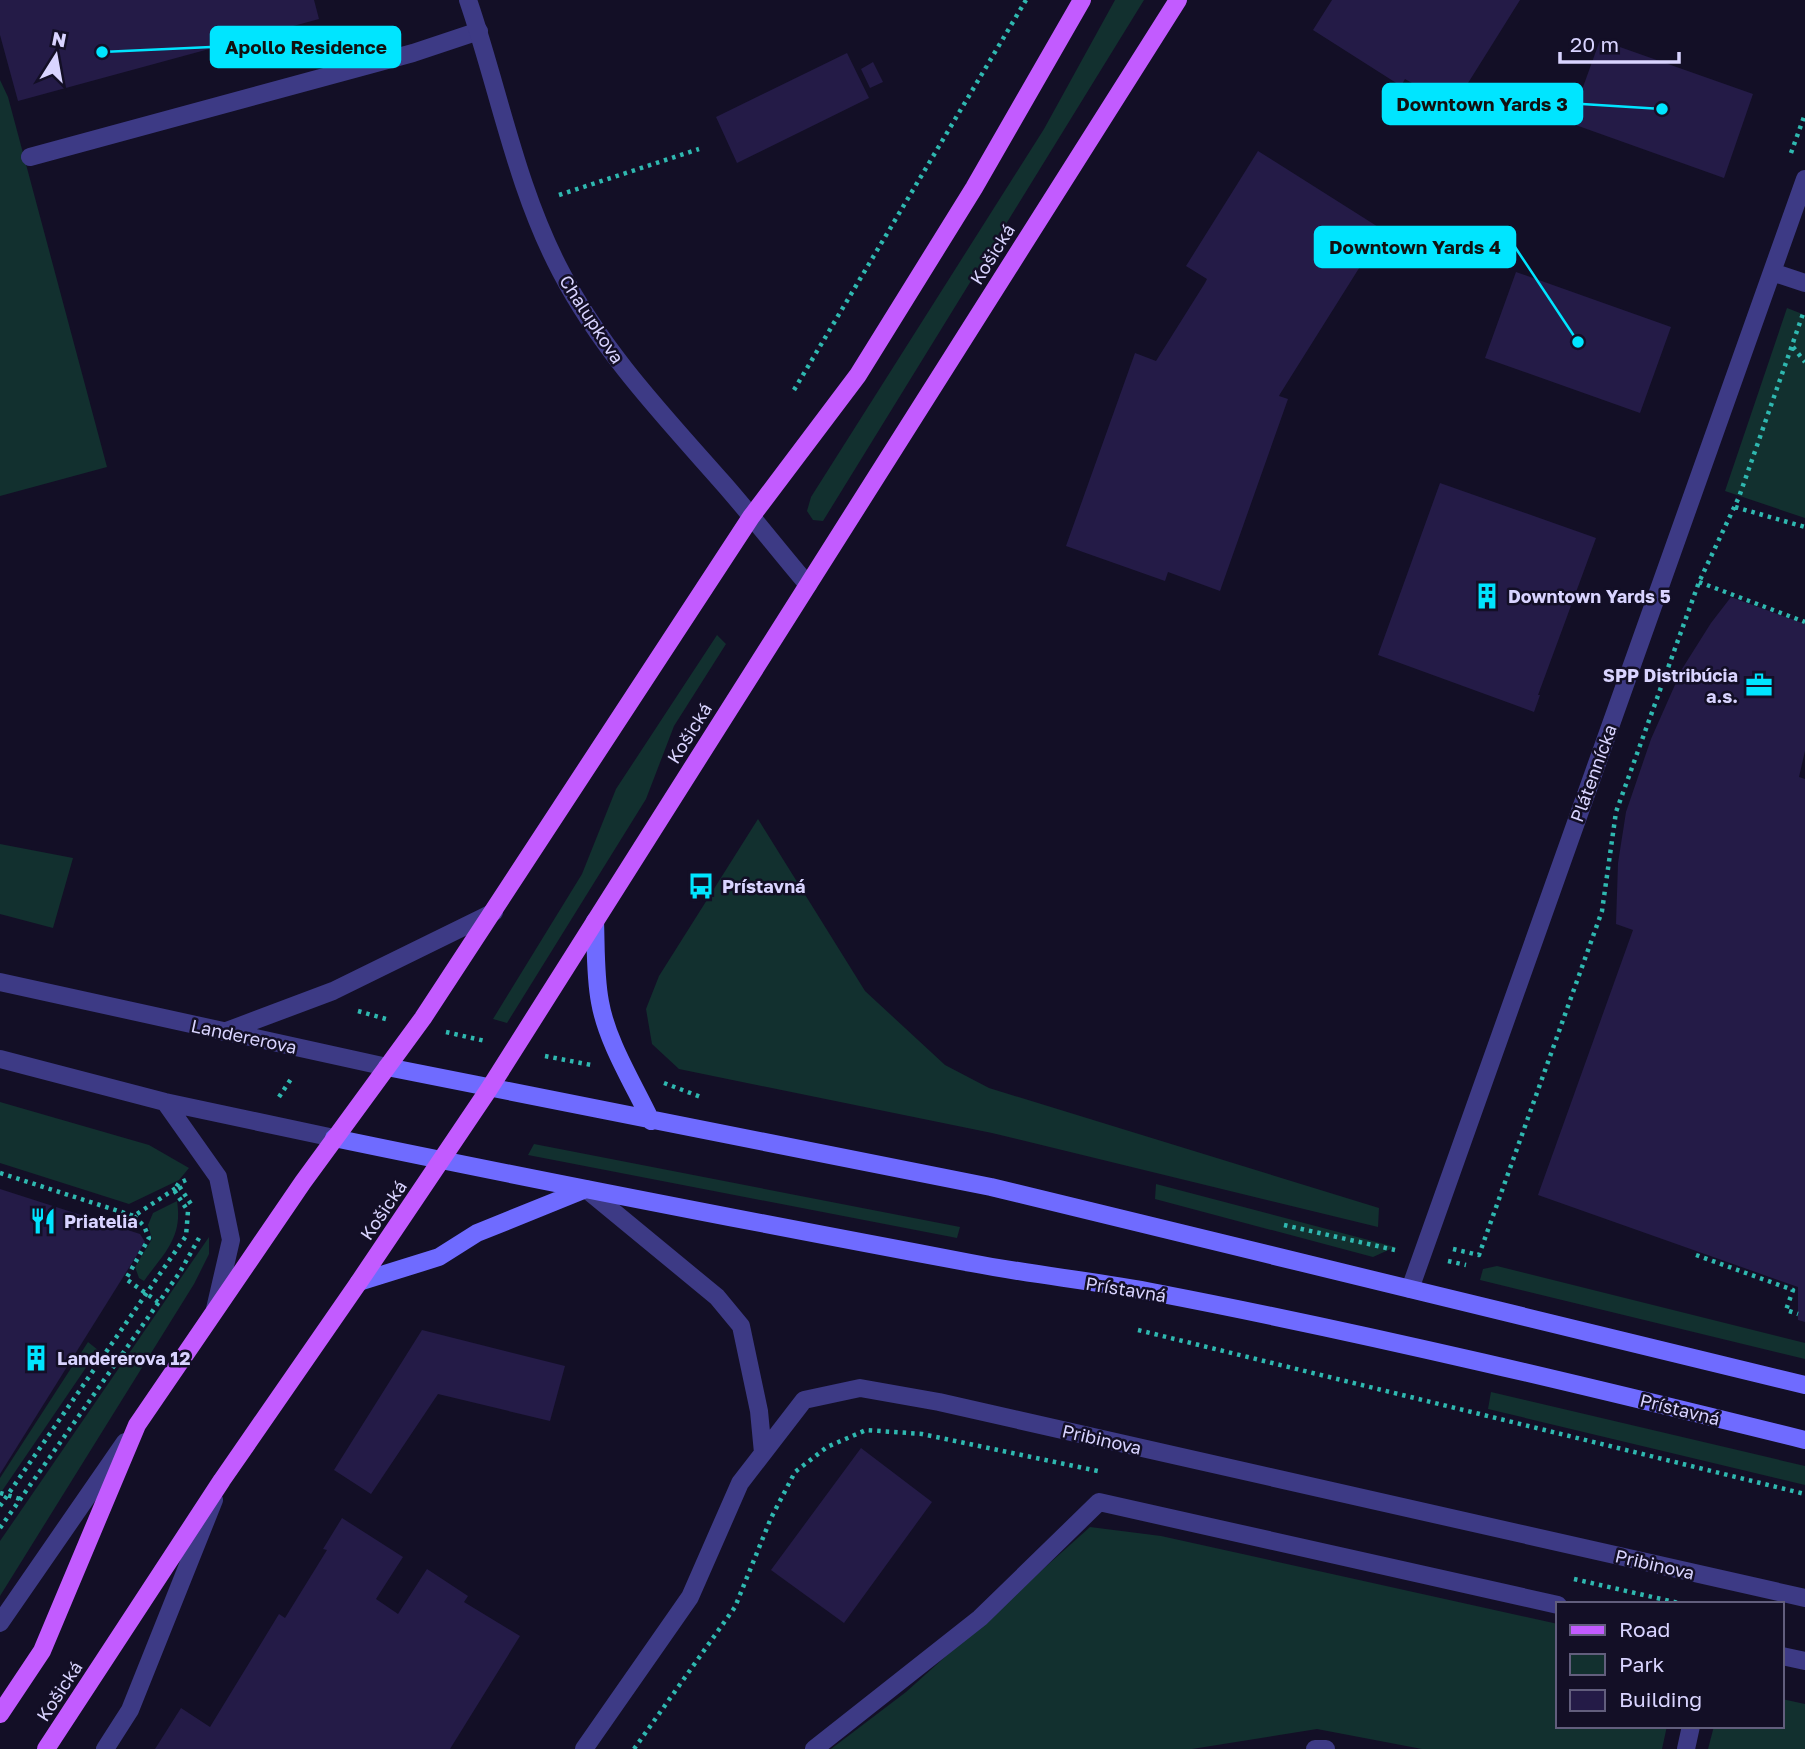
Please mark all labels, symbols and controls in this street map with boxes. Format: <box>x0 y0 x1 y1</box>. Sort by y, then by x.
north arrow <box>21 21 91 91</box>
scale bar <box>1560 21 1679 65</box>
text: N <box>50 26 69 51</box>
callout: Apollo Residence <box>211 27 400 67</box>
text: 20 m <box>1570 31 1619 57</box>
text: Apollo Residence <box>225 35 387 58</box>
callout: Downtown Yards 3 <box>1383 84 1582 124</box>
text: Downtown Yards 3 <box>1396 92 1568 115</box>
street label: Košická <box>965 220 1019 288</box>
callout: Downtown Yards 4 <box>1315 227 1515 267</box>
text: Downtown Yards 4 <box>1329 235 1501 258</box>
street label: Chalupkova <box>555 271 629 367</box>
building icon: Downtown Yards 5 <box>1472 581 1502 611</box>
place label: Downtown Yards 5 <box>1508 585 1671 607</box>
place label: SPP Distribúcia a.s. <box>1603 664 1738 707</box>
office icon: SPP Distribúcia a.s. <box>1744 670 1774 700</box>
street label: Košická <box>662 699 716 767</box>
street label: Plátennícka <box>1565 721 1621 825</box>
bus stop icon: Prístavná <box>686 871 716 901</box>
place label: Prístavná <box>722 875 806 897</box>
street label: Landererova <box>189 1014 299 1058</box>
street label: Košická <box>355 1176 411 1244</box>
restaurant icon: Priatelia <box>28 1206 58 1236</box>
place label: Priatelia <box>64 1210 138 1232</box>
street label: Prístavná <box>1084 1272 1168 1306</box>
building icon: Landererova 12 <box>21 1343 51 1373</box>
place label: Landererova 12 <box>57 1347 190 1369</box>
street label: Prístavná <box>1638 1388 1722 1430</box>
street label: Pribinova <box>1060 1419 1144 1459</box>
street label: Pribinova <box>1613 1544 1697 1584</box>
legend <box>1556 1602 1784 1728</box>
text: Road <box>1619 1616 1670 1642</box>
text: Park <box>1619 1651 1665 1677</box>
street label: Košická <box>31 1657 87 1725</box>
text: Building <box>1619 1686 1702 1712</box>

